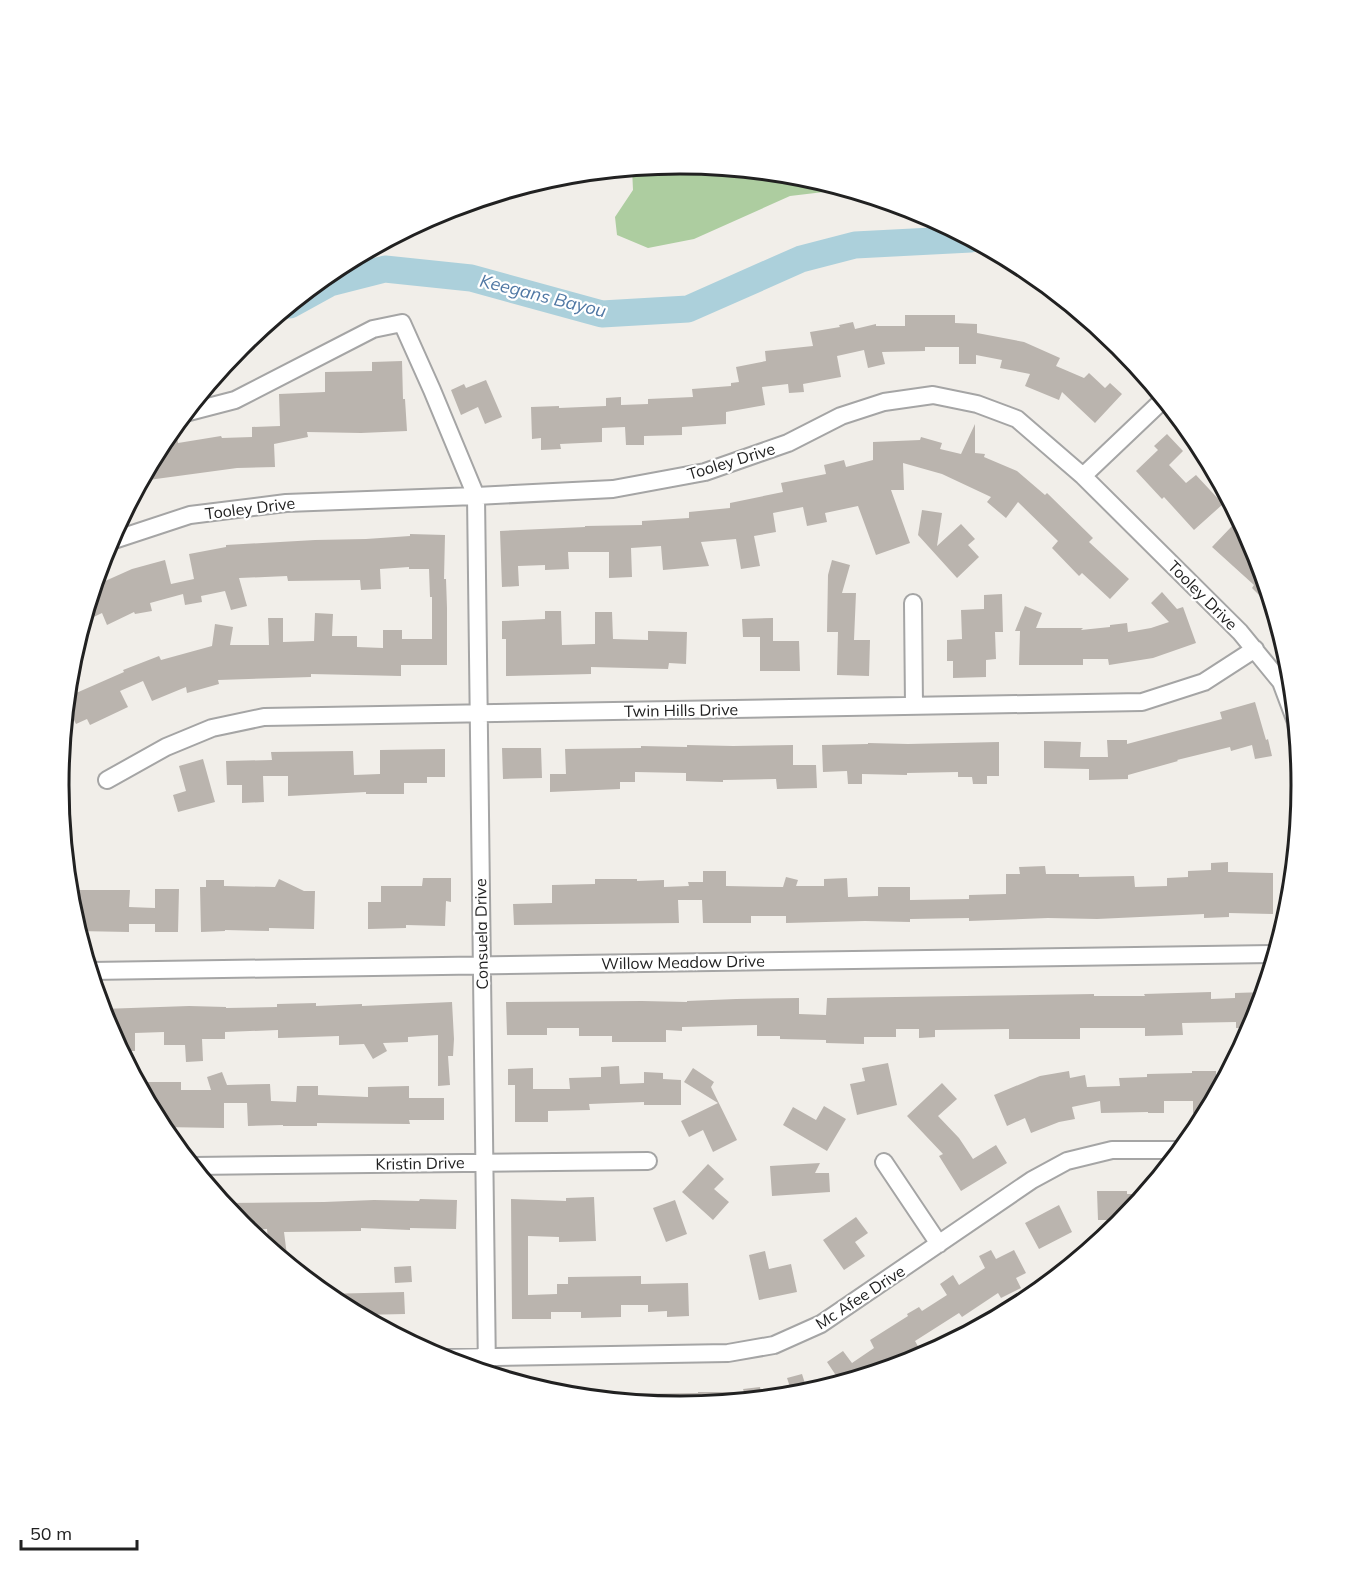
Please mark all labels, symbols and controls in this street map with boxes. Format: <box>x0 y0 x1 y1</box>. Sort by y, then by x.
water label: Keegans Bayou <box>477 269 609 322</box>
street label: Tooley Drive <box>685 438 777 484</box>
street label: Tooley Drive <box>204 493 296 523</box>
street label: Tooley Drive <box>1164 556 1242 634</box>
street label: Twin Hills Drive <box>624 699 738 721</box>
street label: Consuela Drive <box>470 878 492 990</box>
street label: Willow Meadow Drive <box>601 951 765 973</box>
street label: Kristin Drive <box>375 1152 465 1174</box>
street label: Mc Afee Drive <box>811 1261 909 1333</box>
scale bar <box>21 1513 136 1551</box>
text: 50 m <box>30 1522 72 1545</box>

